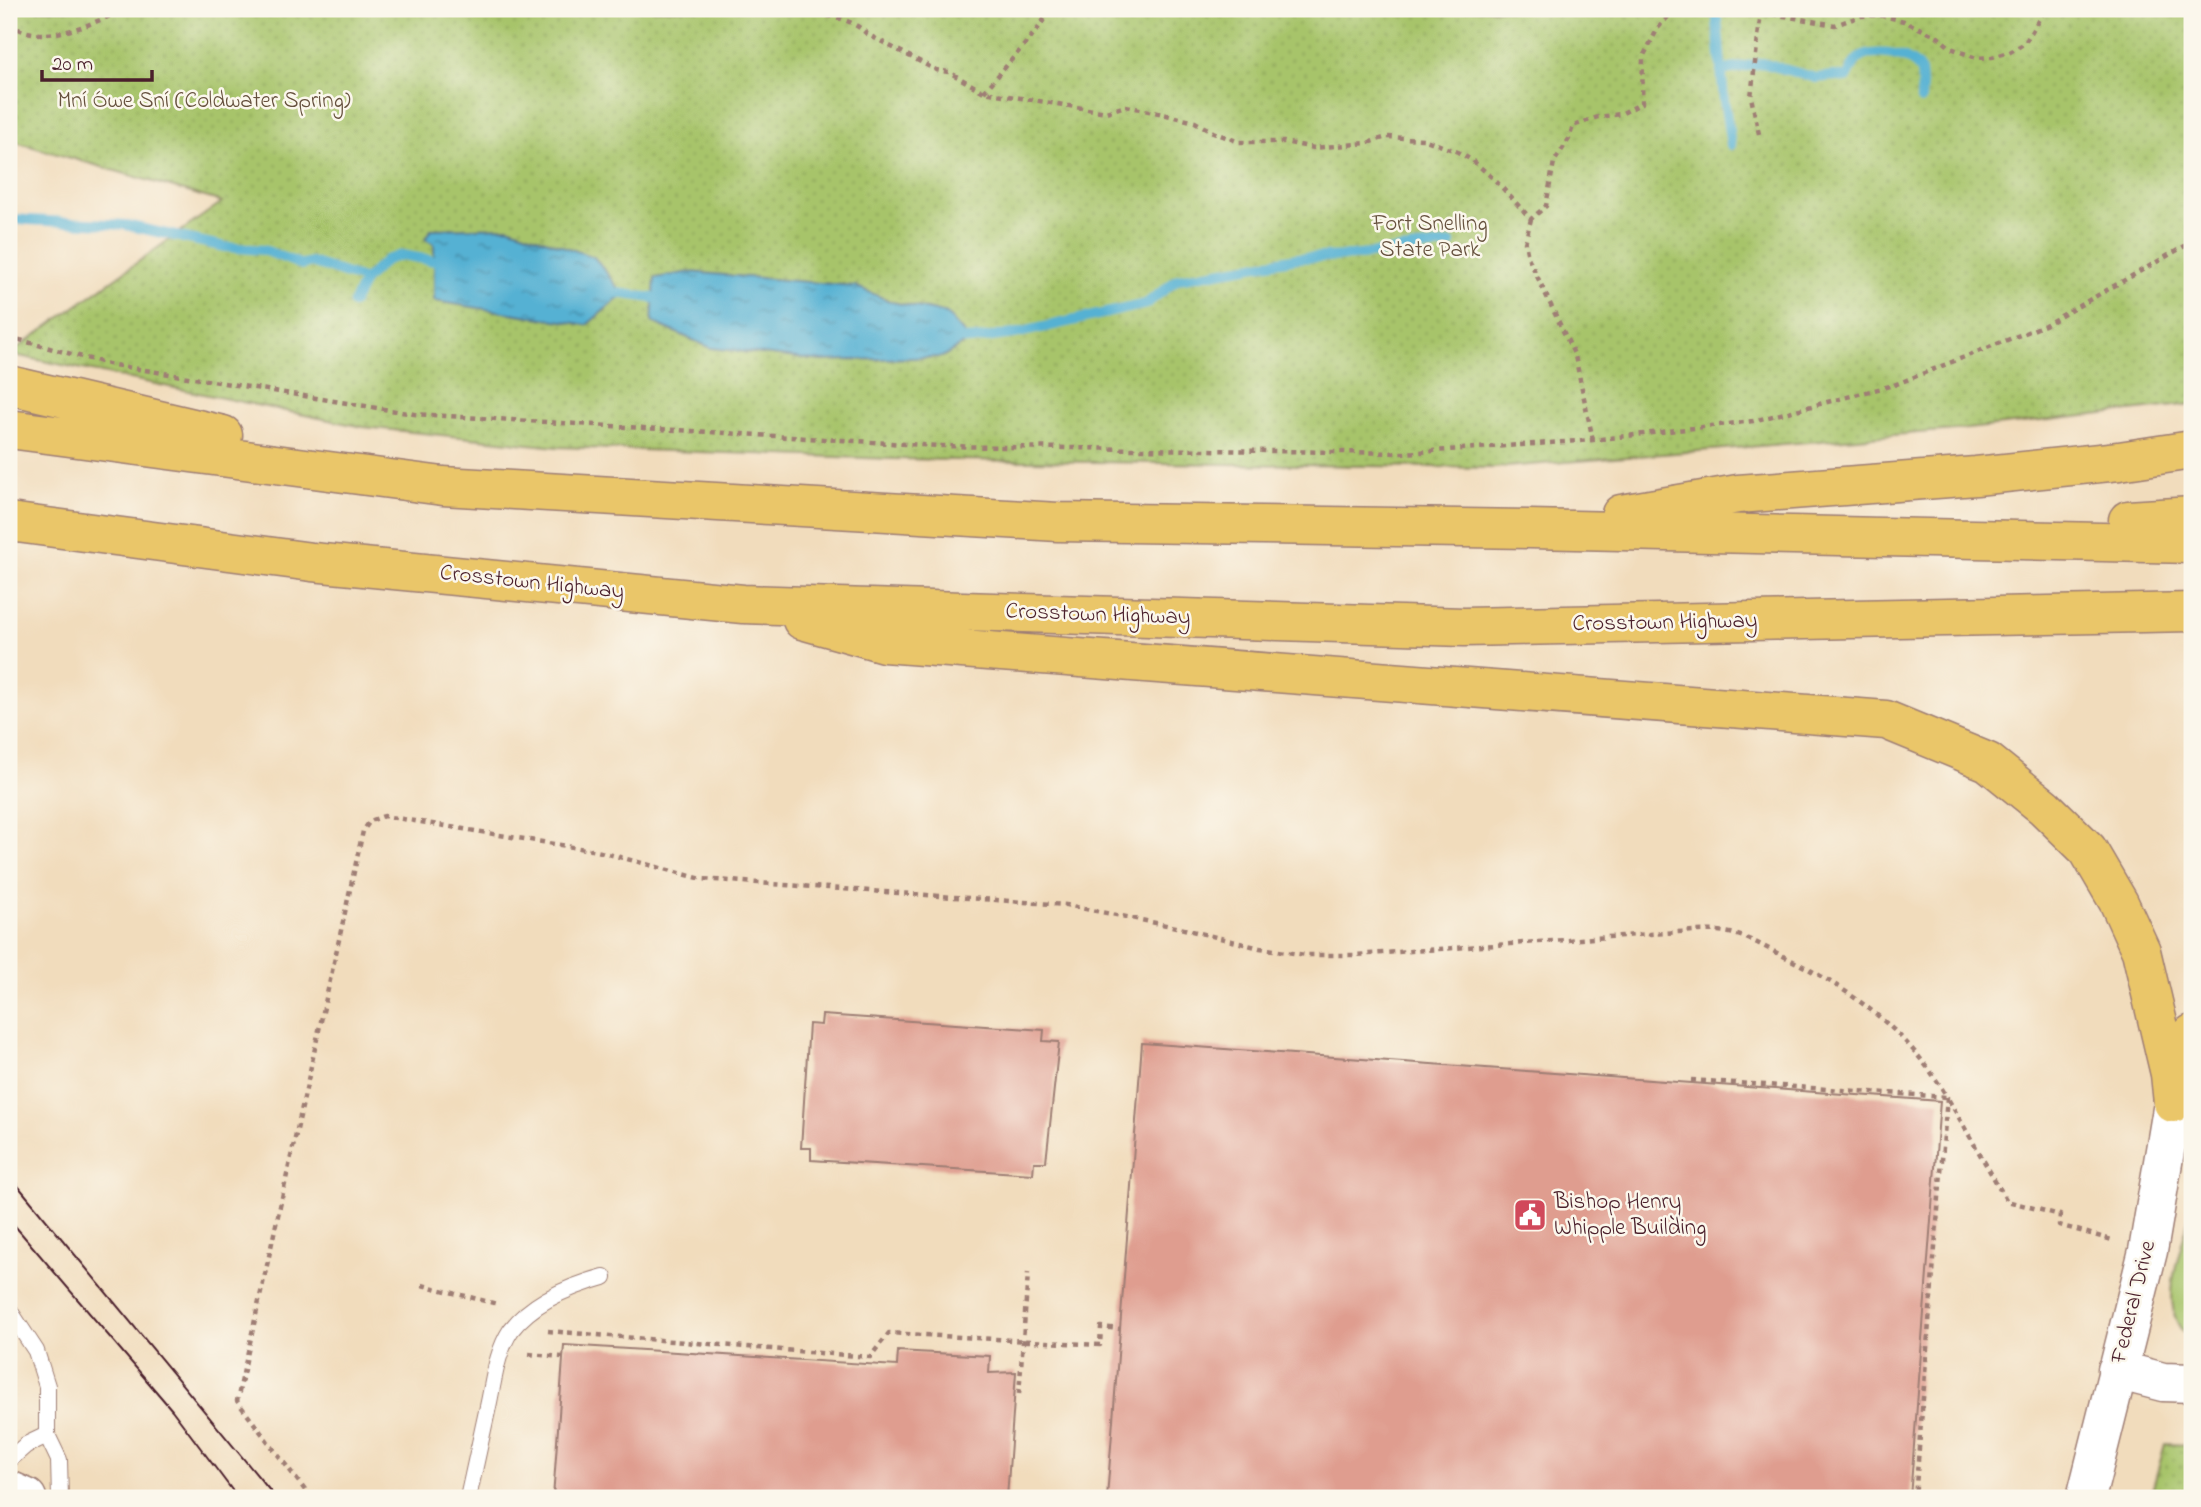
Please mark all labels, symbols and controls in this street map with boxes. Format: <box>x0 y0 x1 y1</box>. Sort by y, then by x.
scale bar <box>42 38 152 82</box>
text: 20 m <box>52 50 93 80</box>
park label: Mní Ówe Sní (Coldwater Spring) <box>57 85 351 119</box>
park label: Fort Snelling State Park <box>1371 208 1488 267</box>
street label: Crosstown Highway <box>438 557 626 611</box>
street label: Crosstown Highway <box>1005 595 1191 637</box>
street label: Crosstown Highway <box>1572 605 1758 643</box>
place label: Bishop Henry Whipple Building <box>1553 1186 1706 1246</box>
public building icon: Bishop Henry Whipple Building <box>1511 1196 1549 1234</box>
street label: Federal Drive <box>2103 1236 2165 1368</box>

